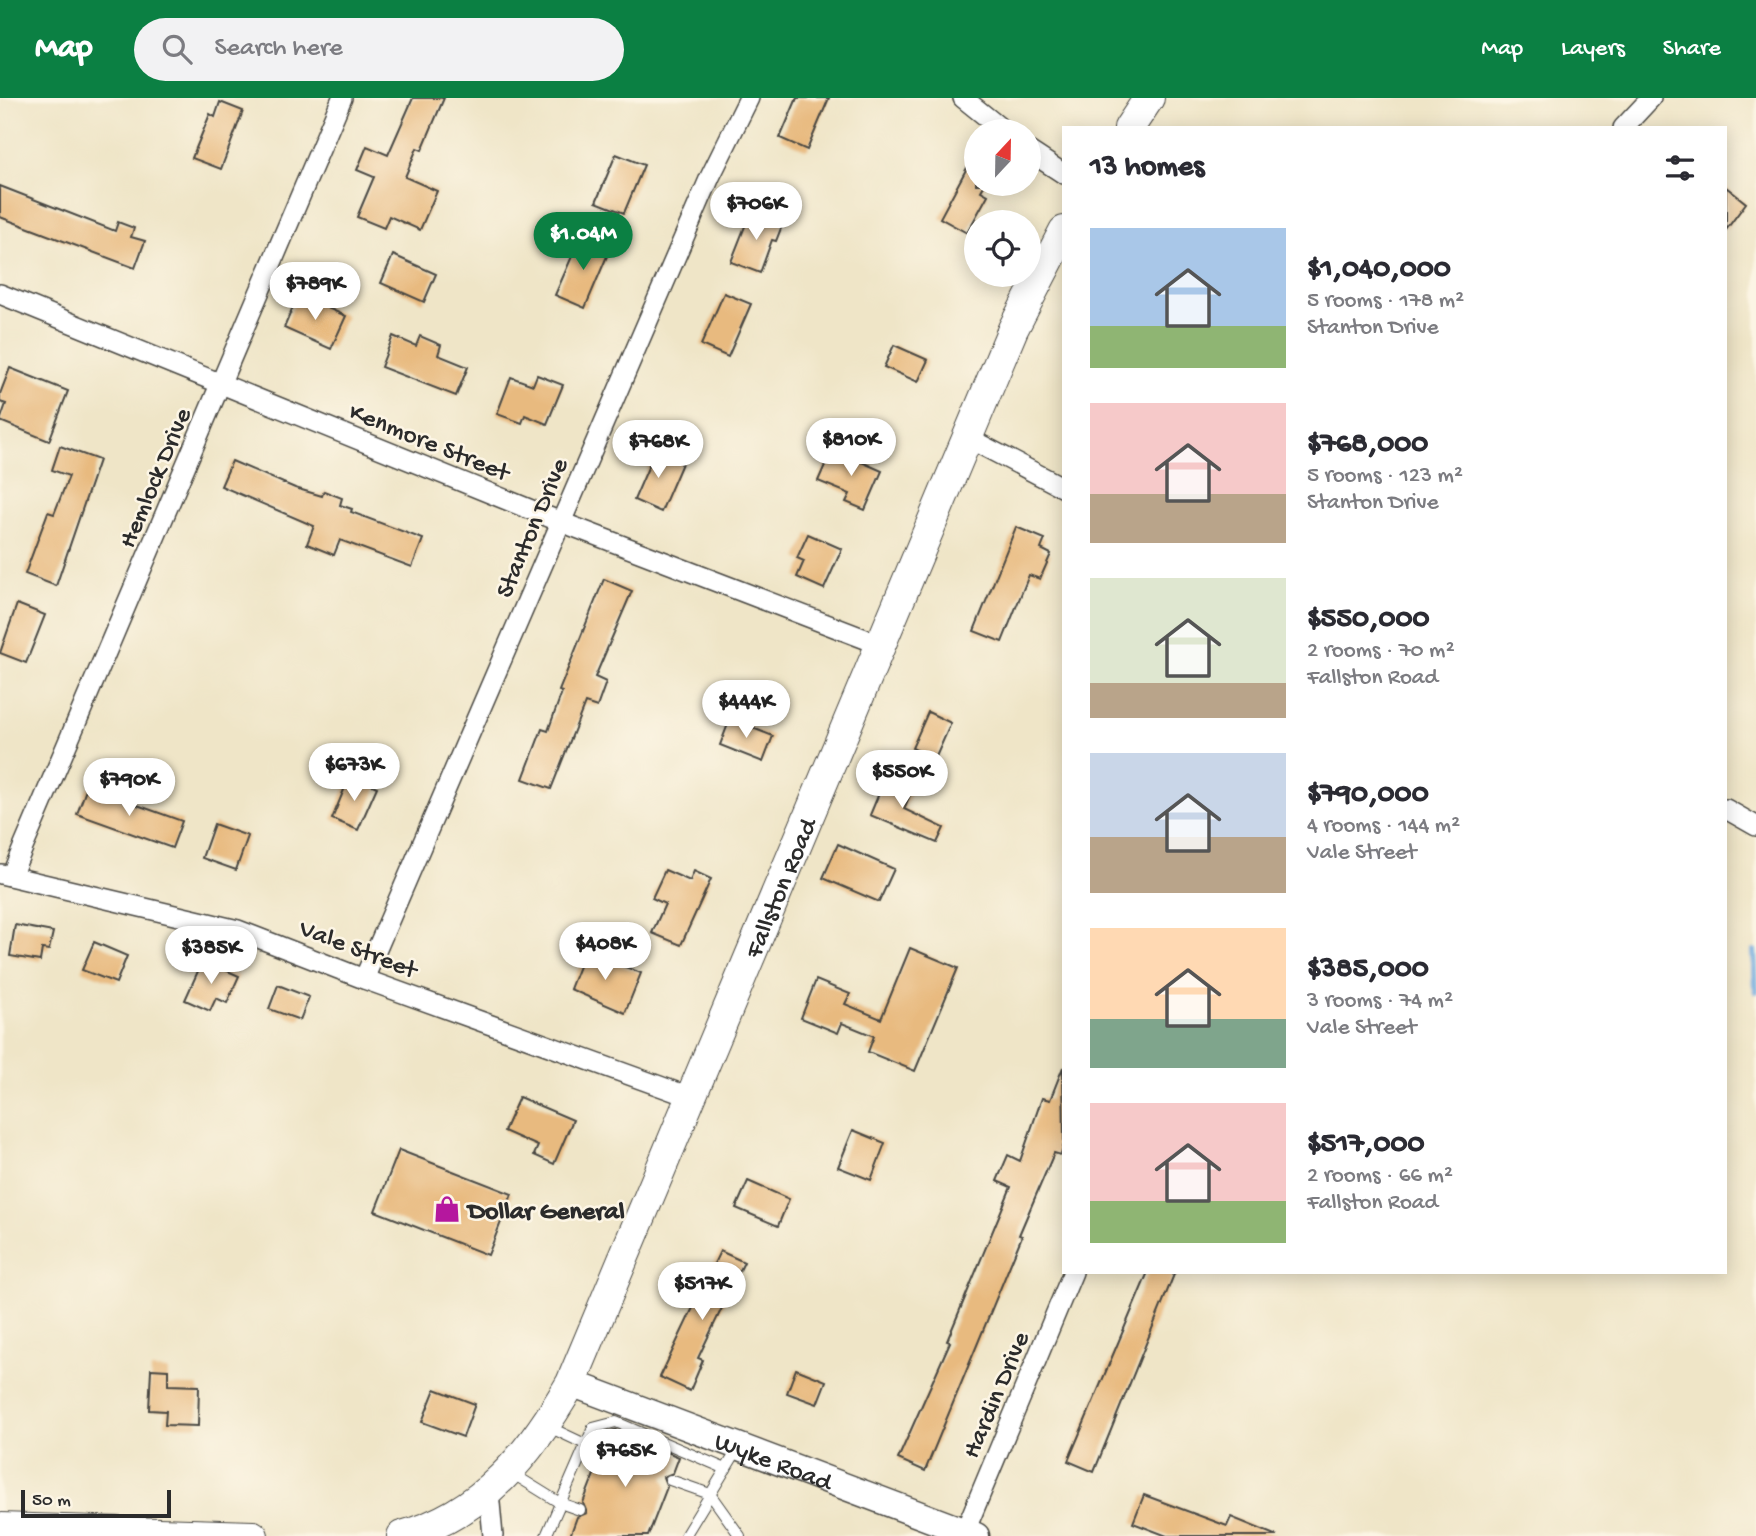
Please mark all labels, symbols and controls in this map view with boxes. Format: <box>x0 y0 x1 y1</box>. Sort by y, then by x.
search box <box>134 18 624 81</box>
text: Map <box>35 30 92 68</box>
icon: search <box>158 30 196 68</box>
text: Search here <box>214 34 343 65</box>
text: Map <box>1481 35 1523 64</box>
text: Layers <box>1561 35 1625 64</box>
text: Share <box>1663 35 1721 64</box>
north arrow <box>964 119 1041 196</box>
map controls <box>964 119 1041 287</box>
icon: filters <box>1661 149 1699 187</box>
text: 13 homes <box>1090 151 1204 186</box>
pin: $706K <box>707 183 805 242</box>
text: $706K <box>726 191 786 218</box>
button: locate <box>964 210 1041 287</box>
pin: $1.04M <box>526 212 640 272</box>
text: $1.04M <box>550 221 616 248</box>
text: $1,040,000 <box>1307 253 1451 288</box>
icon: home <box>1146 256 1230 340</box>
pin: $789K <box>266 262 364 322</box>
text: $789K <box>285 271 345 298</box>
text: 5 rooms · 178 m² <box>1307 288 1464 315</box>
text: Stanton Drive <box>1307 315 1439 342</box>
street label: Kenmore Street <box>344 398 515 491</box>
street label: Hemlock Drive <box>114 404 201 553</box>
pin: $810K <box>802 418 900 478</box>
pin: $768K <box>609 420 707 480</box>
text: $810K <box>822 427 880 454</box>
text: $768,000 <box>1307 428 1428 463</box>
text: $768K <box>628 429 688 456</box>
icon: home <box>1146 431 1230 515</box>
street label: Stanton Drive <box>491 454 578 603</box>
text: 5 rooms · 123 m² <box>1307 463 1463 490</box>
text: Stanton Drive <box>1307 490 1439 517</box>
text: $550,000 <box>1307 603 1430 638</box>
icon: home <box>1146 606 1230 690</box>
text: 2 rooms · 70 m² <box>1307 638 1455 665</box>
text: Fallston Road <box>1307 665 1438 692</box>
pin: $444K <box>697 680 795 740</box>
text: $444K <box>718 689 774 716</box>
pin: $673K <box>305 744 403 803</box>
pin: $550K <box>853 750 951 810</box>
text: $673K <box>325 752 383 779</box>
pin: $790K <box>80 758 178 818</box>
text: $550K <box>872 759 932 786</box>
text: $790K <box>99 767 159 794</box>
text: $790,000 <box>1307 778 1429 813</box>
icon: home <box>1146 781 1230 865</box>
street label: Fallston Road <box>740 813 827 964</box>
text: 4 rooms · 144 m² <box>1307 813 1460 840</box>
text: Vale Street <box>1307 840 1416 867</box>
street label: Vale Street <box>293 914 423 989</box>
pin: $408K <box>556 922 654 982</box>
pin: $385K <box>162 926 260 986</box>
text: $408K <box>575 931 635 958</box>
text: $385K <box>181 935 241 962</box>
text: $385,000 <box>1307 953 1429 988</box>
icon: home <box>1146 956 1230 1040</box>
text: 3 rooms · 74 m² <box>1307 988 1453 1015</box>
text: Vale Street <box>1307 1015 1416 1042</box>
text: $517,000 <box>1307 1128 1425 1163</box>
icon: home <box>1146 1131 1230 1215</box>
text: 2 rooms · 66 m² <box>1307 1163 1453 1190</box>
text: Fallston Road <box>1307 1190 1438 1217</box>
shop icon: Dollar General <box>432 1194 462 1224</box>
place label: Dollar General <box>466 1198 625 1229</box>
pin: $517K <box>653 1262 751 1322</box>
text: $517K <box>674 1271 730 1298</box>
street label: Hardin Drive <box>958 1327 1039 1464</box>
street label: Wyke Road <box>709 1428 837 1501</box>
pin: $765K <box>576 1430 674 1489</box>
text: $765K <box>596 1438 654 1465</box>
scale bar <box>21 1487 172 1519</box>
text: 50 m <box>32 1490 71 1513</box>

